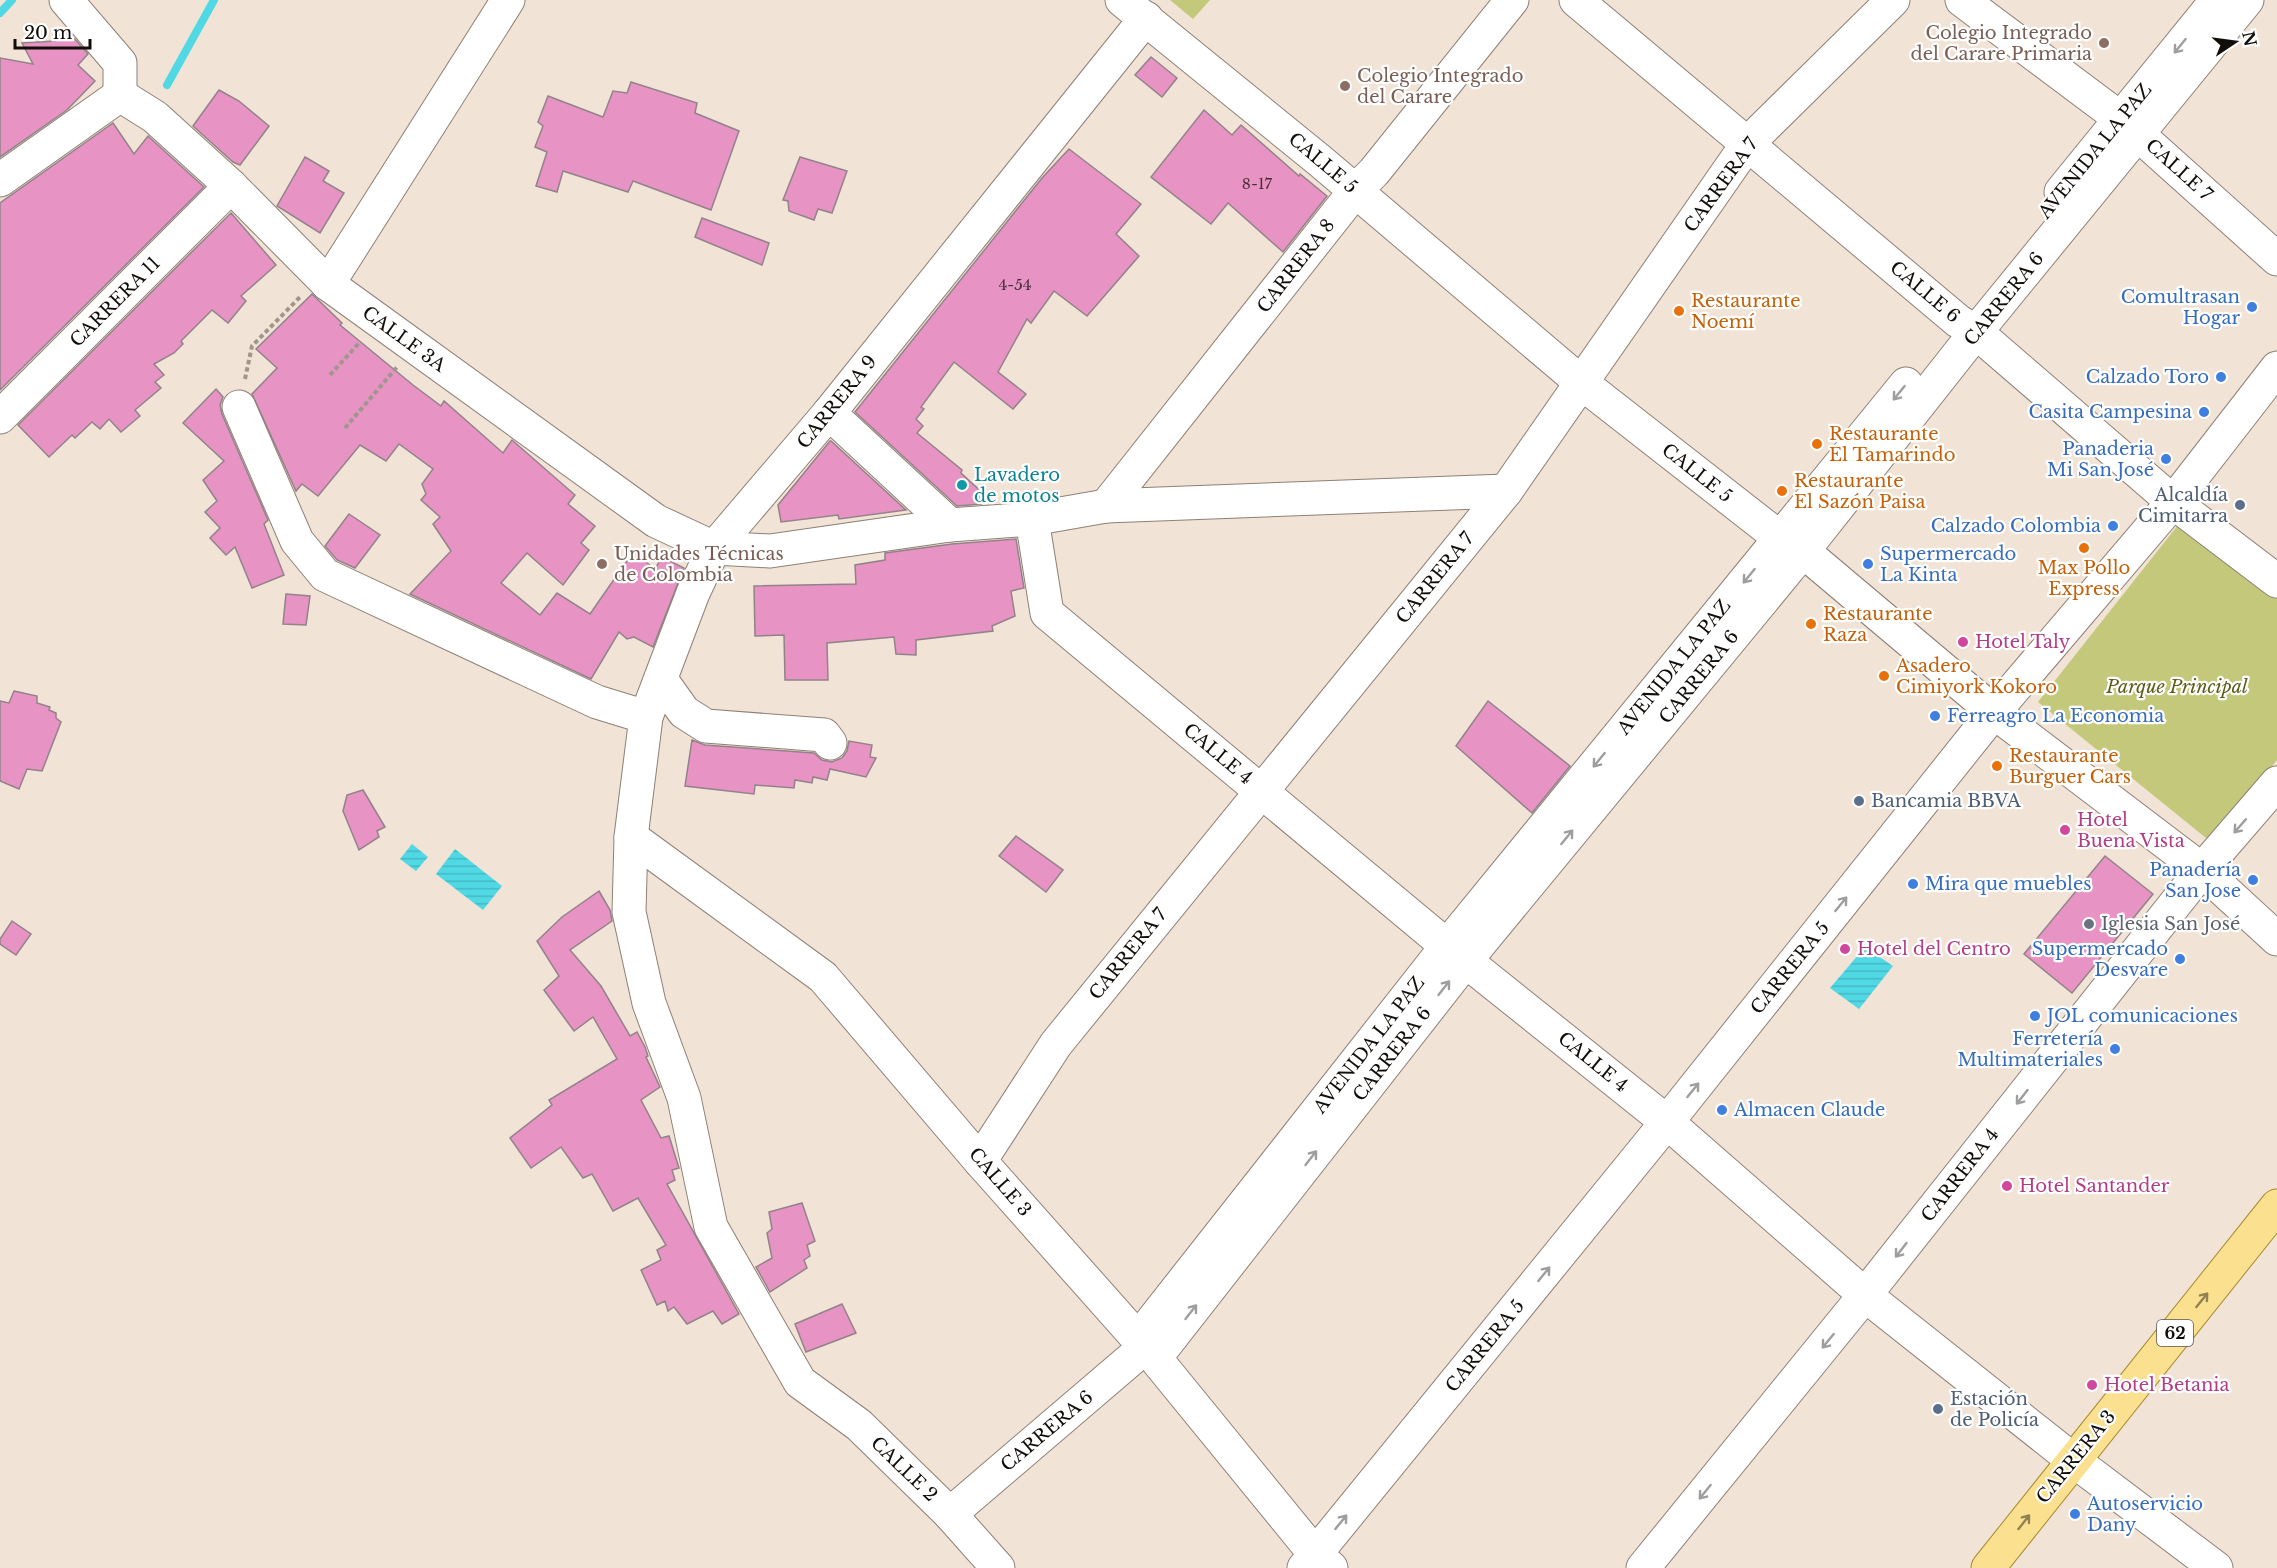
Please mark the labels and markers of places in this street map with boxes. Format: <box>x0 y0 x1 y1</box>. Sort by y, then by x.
place label: Colegio Integrado del Carare Primaria <box>1911 22 2092 65</box>
marker: Colegio Integrado del Carare Primaria <box>2097 36 2111 50</box>
place label: Colegio Integrado del Carare <box>1357 65 1523 108</box>
marker: Colegio Integrado del Carare <box>1338 79 1352 93</box>
place label: Comultrasan Hogar <box>2121 286 2240 329</box>
place label: Restaurante Noemí <box>1691 290 1800 333</box>
marker: Comultrasan Hogar <box>2245 300 2259 314</box>
marker: Restaurante Noemí <box>1672 304 1686 318</box>
place label: Calzado Toro <box>2086 366 2209 388</box>
marker: Calzado Toro <box>2214 370 2228 384</box>
place label: Casita Campesina <box>2029 401 2192 423</box>
marker: Casita Campesina <box>2197 405 2211 419</box>
place label: Restaurante El Tamarindo <box>1829 423 1955 466</box>
marker: Restaurante El Tamarindo <box>1810 437 1824 451</box>
place label: Panaderia Mi San José <box>2047 438 2154 481</box>
marker: Panaderia Mi San José <box>2159 452 2173 466</box>
place label: Lavadero de motos <box>974 464 1060 507</box>
place label: Restaurante El Sazón Paisa <box>1794 470 1925 513</box>
marker: Lavadero de motos <box>955 478 969 492</box>
marker: Restaurante El Sazón Paisa <box>1775 484 1789 498</box>
place label: Alcaldía Cimitarra <box>2138 484 2228 527</box>
marker: Alcaldía Cimitarra <box>2233 498 2247 512</box>
place label: Calzado Colombia <box>1931 515 2101 537</box>
marker: Calzado Colombia <box>2106 519 2120 533</box>
marker: Max Pollo Express <box>2077 541 2091 555</box>
place label: Unidades Técnicas de Colombia <box>614 543 784 586</box>
place label: Supermercado La Kinta <box>1880 543 2016 586</box>
marker: Unidades Técnicas de Colombia <box>595 557 609 571</box>
marker: Supermercado La Kinta <box>1861 557 1875 571</box>
place label: Max Pollo Express <box>2038 557 2130 600</box>
place label: Restaurante Raza <box>1823 603 1932 646</box>
marker: Restaurante Raza <box>1804 617 1818 631</box>
place label: Hotel Taly <box>1975 631 2071 653</box>
marker: Hotel Taly <box>1956 635 1970 649</box>
place label: Asadero Cimiyork Kokoro <box>1895 655 2057 698</box>
marker: Asadero Cimiyork Kokoro <box>1877 669 1891 683</box>
place label: Ferreagro La Economia <box>1947 705 2164 727</box>
marker: Ferreagro La Economia <box>1928 709 1942 723</box>
place label: Restaurante Burguer Cars <box>2009 745 2131 788</box>
marker: Restaurante Burguer Cars <box>1990 759 2004 773</box>
place label: Bancamia BBVA <box>1871 790 2022 812</box>
marker: Bancamia BBVA <box>1852 794 1866 808</box>
place label: Hotel Buena Vista <box>2077 809 2185 852</box>
marker: Hotel Buena Vista <box>2058 823 2072 837</box>
place label: Panadería San Jose <box>2149 859 2241 902</box>
place label: Mira que muebles <box>1925 873 2091 895</box>
marker: Panadería San Jose <box>2246 873 2260 887</box>
marker: Mira que muebles <box>1906 877 1920 891</box>
place label: Iglesia San José <box>2101 913 2240 935</box>
marker: Iglesia San José <box>2082 917 2096 931</box>
place label: Hotel del Centro <box>1857 938 2011 960</box>
place label: Supermercado Desvare <box>2032 938 2168 981</box>
marker: Hotel del Centro <box>1838 942 1852 956</box>
marker: Supermercado Desvare <box>2173 952 2187 966</box>
place label: JOL comunicaciones <box>2045 1005 2238 1027</box>
marker: JOL comunicaciones <box>2028 1009 2042 1023</box>
place label: Ferretería Multimateriales <box>1957 1028 2103 1071</box>
marker: Ferretería Multimateriales <box>2108 1042 2122 1056</box>
place label: Almacen Claude <box>1733 1099 1885 1121</box>
marker: Almacen Claude <box>1715 1103 1729 1117</box>
place label: Hotel Santander <box>2019 1175 2170 1197</box>
marker: Hotel Santander <box>2000 1179 2014 1193</box>
place label: Hotel Betania <box>2104 1374 2230 1396</box>
marker: Hotel Betania <box>2085 1378 2099 1392</box>
place label: Estación de Policía <box>1950 1388 2039 1431</box>
marker: Estación de Policía <box>1931 1402 1945 1416</box>
place label: Autoservicio Dany <box>2086 1493 2203 1536</box>
marker: Autoservicio Dany <box>2068 1507 2082 1521</box>

